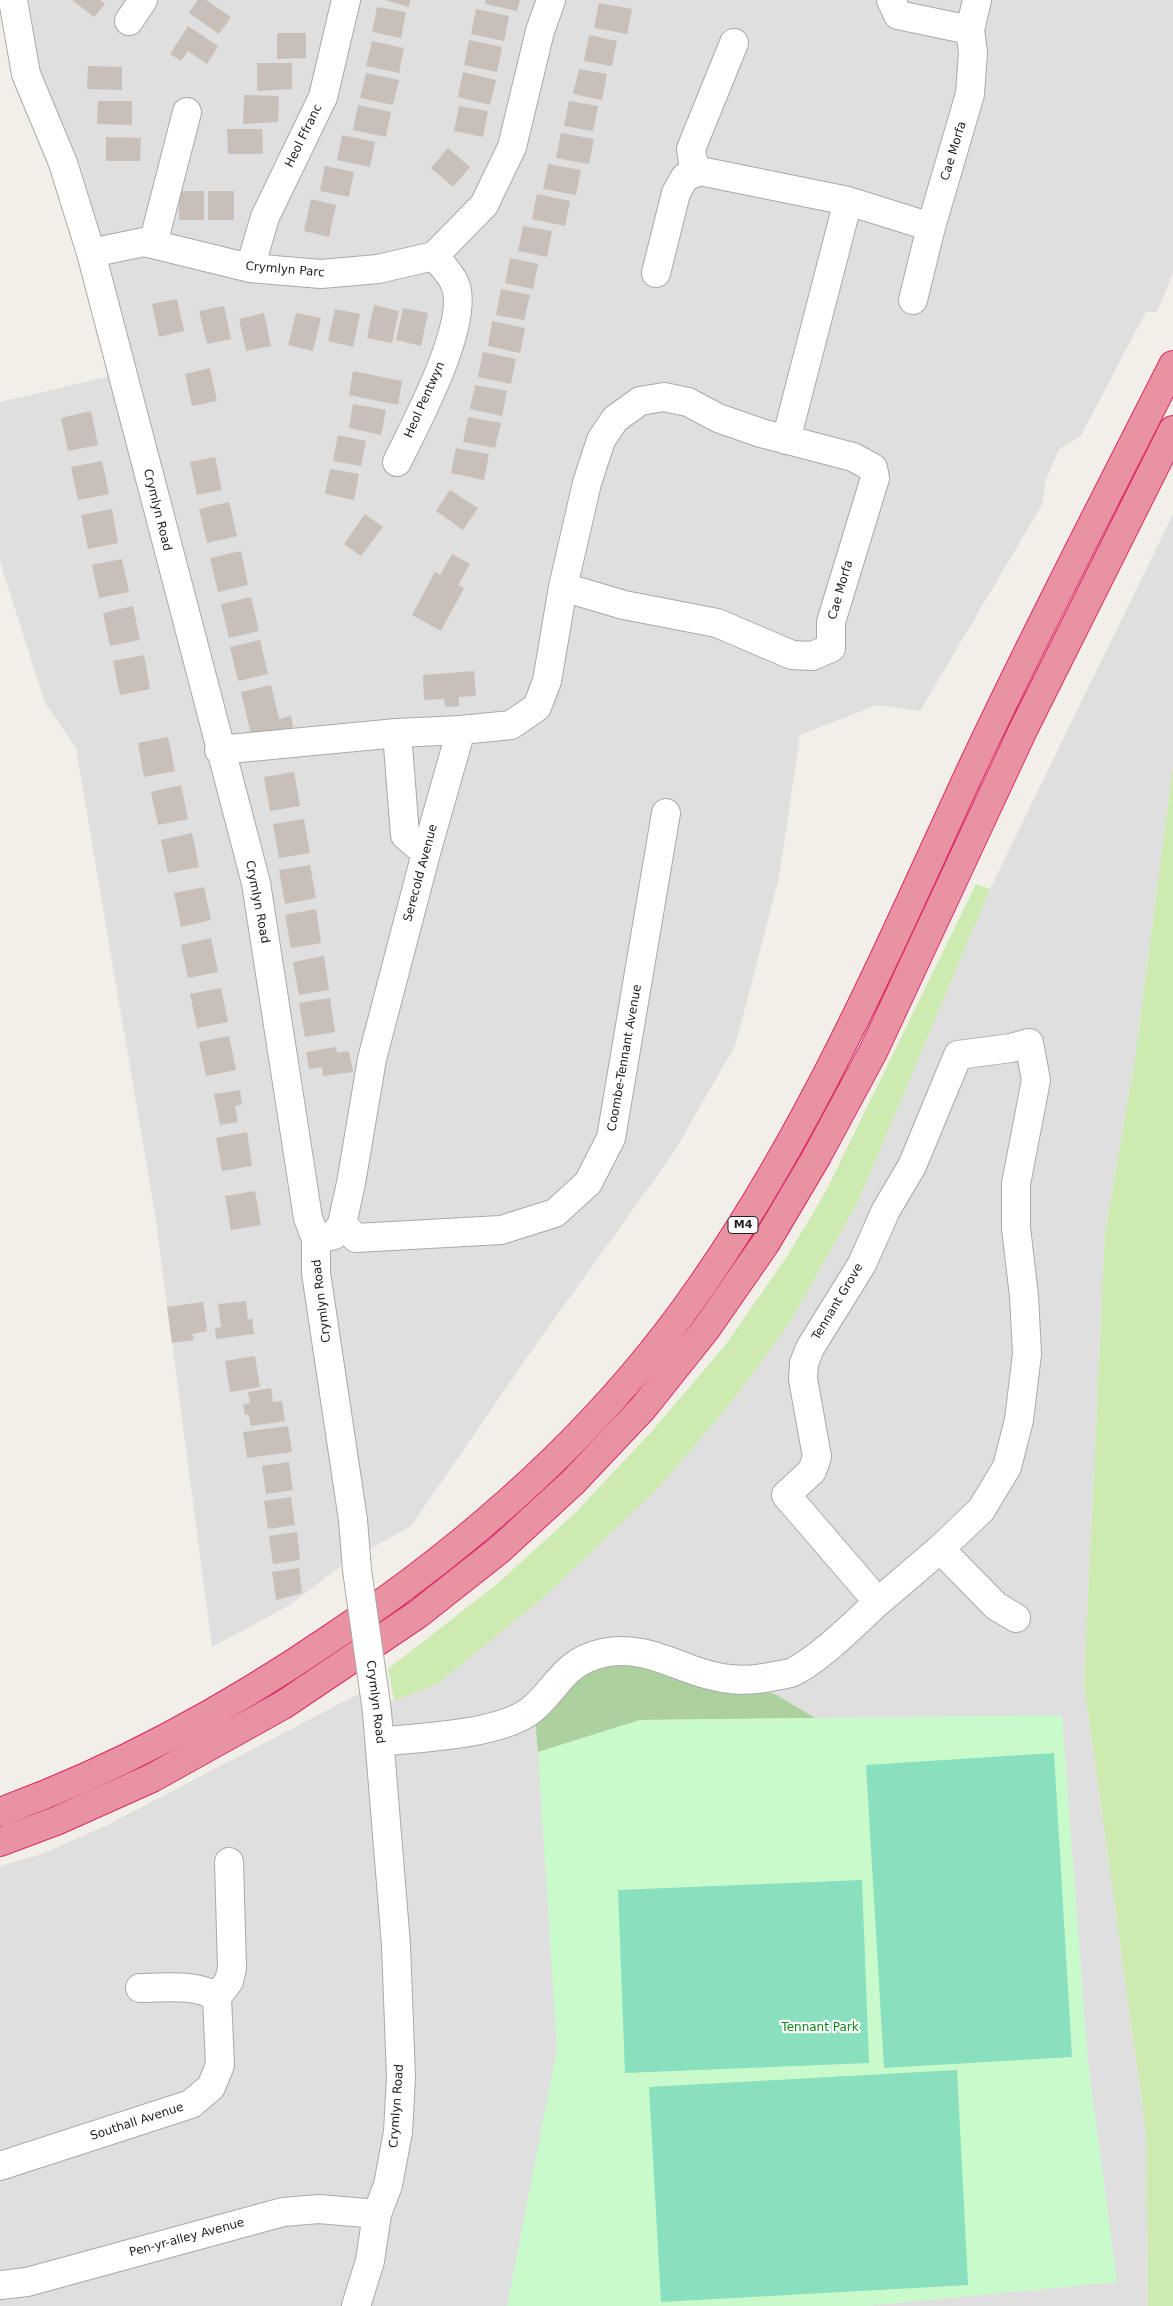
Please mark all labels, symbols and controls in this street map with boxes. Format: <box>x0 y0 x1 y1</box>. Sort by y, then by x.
street label: Heol Ffranc <box>283 102 325 170</box>
street label: Cae Morfa <box>938 120 970 182</box>
street label: Crymlyn Parc <box>245 259 325 281</box>
street label: Heol Pentwyn <box>402 360 448 440</box>
street label: Crymlyn Road <box>140 467 174 553</box>
street label: Cae Morfa <box>826 559 856 621</box>
street label: Serecold Avenue <box>401 823 441 923</box>
street label: Crymlyn Road <box>242 859 272 945</box>
street label: Coombe-Tennant Avenue <box>605 983 645 1133</box>
road number: M4 <box>728 1216 758 1234</box>
street label: Crymlyn Road <box>310 1258 334 1344</box>
street label: Tennant Grove <box>809 1261 867 1343</box>
street label: Crymlyn Road <box>363 1659 387 1745</box>
park label: Tennant Park <box>781 2021 859 2035</box>
street label: Crymlyn Road <box>387 2064 407 2148</box>
street label: Southall Avenue <box>89 2100 185 2144</box>
street label: Pen-yr-alley Avenue <box>128 2216 246 2260</box>

